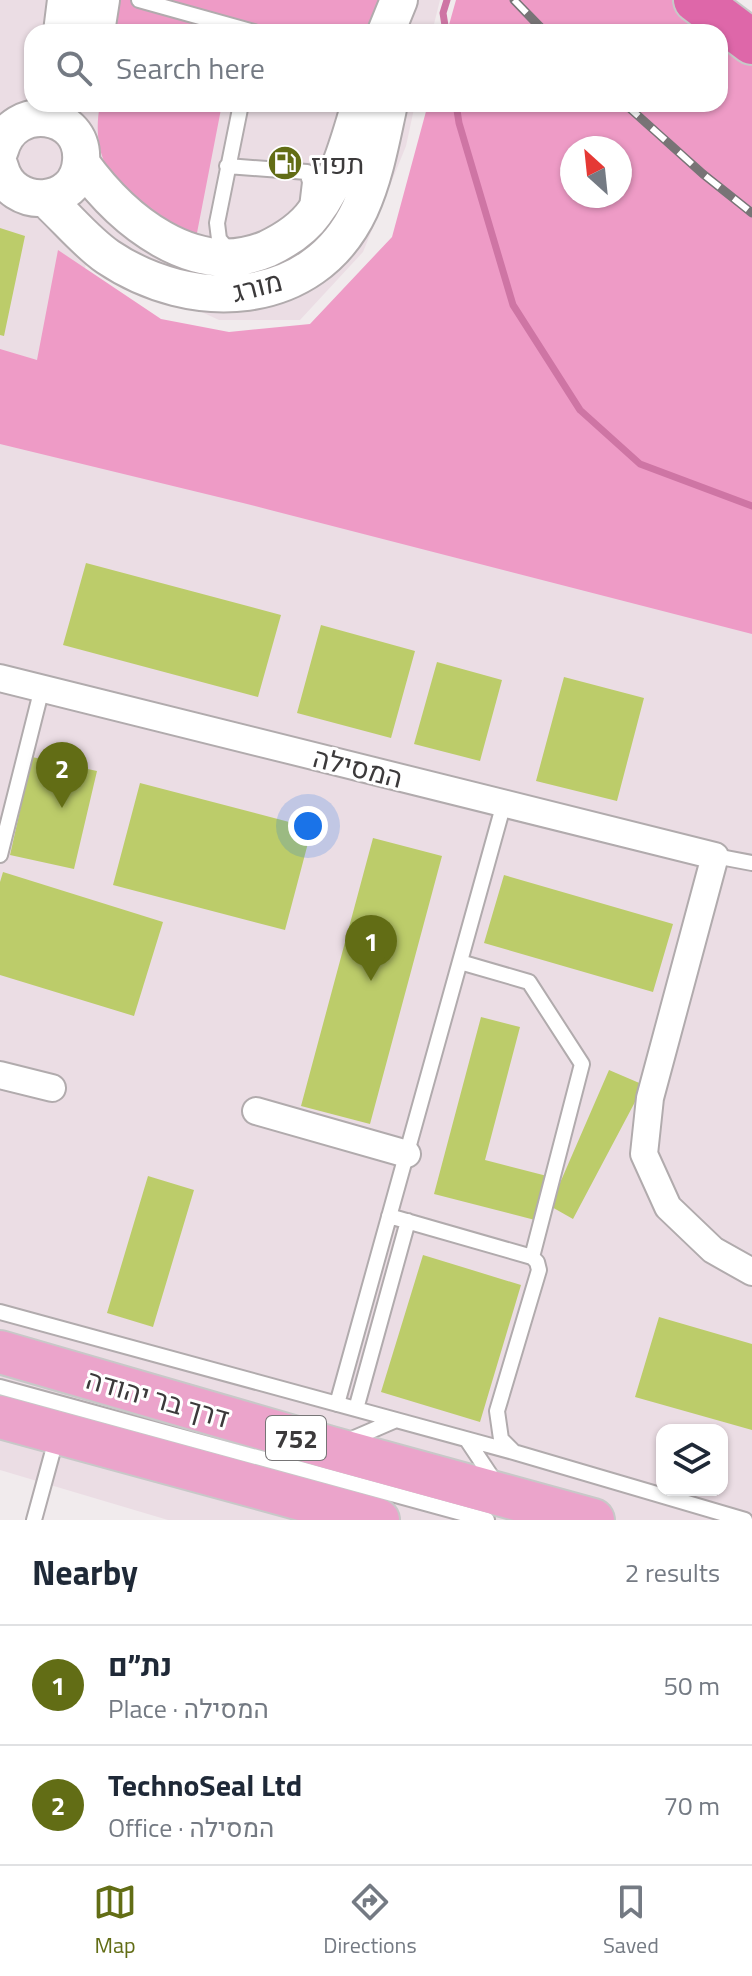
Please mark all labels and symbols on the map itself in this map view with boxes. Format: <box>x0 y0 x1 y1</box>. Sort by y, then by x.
north arrow <box>560 136 632 208</box>
place label: תפוז <box>311 142 364 185</box>
fuel station icon: תפוז <box>266 144 304 182</box>
street label: מורג <box>227 259 287 313</box>
street label: המסילה <box>308 735 408 799</box>
pin: 2 <box>36 742 88 808</box>
your location <box>288 806 328 846</box>
pin: 1 <box>345 915 397 981</box>
street label: דרך בר יהודה <box>81 1357 235 1439</box>
road number: 752 <box>266 1416 326 1460</box>

